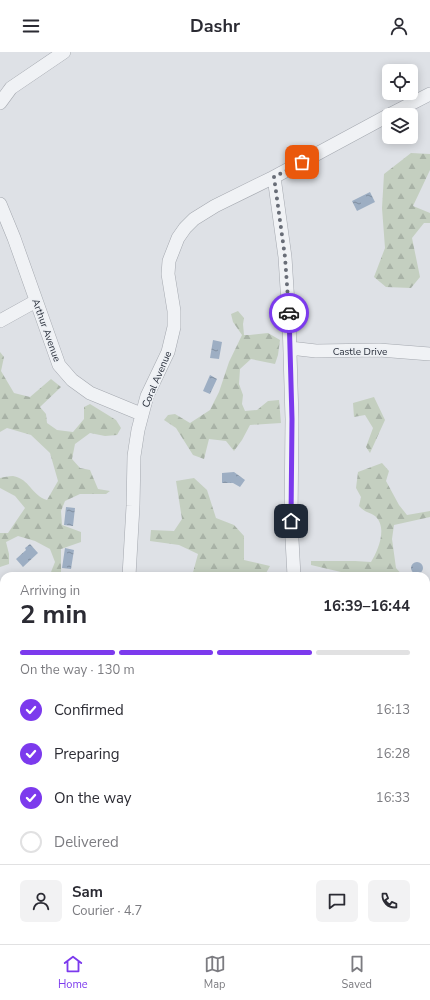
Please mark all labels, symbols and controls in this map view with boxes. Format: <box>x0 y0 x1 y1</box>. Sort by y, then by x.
text: Dashr <box>190 14 240 38</box>
icon: menu <box>20 15 42 37</box>
icon: person <box>388 15 410 37</box>
map controls <box>382 64 418 144</box>
button: locate <box>382 64 418 100</box>
button: layers <box>382 108 418 144</box>
pin <box>285 145 319 179</box>
icon: bag <box>291 151 313 173</box>
courier <box>269 293 309 333</box>
street label: Arthur Avenue <box>28 297 64 364</box>
icon: car <box>278 302 300 324</box>
street label: Castle Drive <box>333 345 387 359</box>
street label: Coral Avenue <box>139 349 175 410</box>
pin <box>274 504 308 538</box>
icon: home <box>280 510 302 532</box>
text: Arriving in <box>20 582 80 600</box>
text: 16:39–16:44 <box>323 596 410 616</box>
text: 2 min <box>20 597 87 632</box>
text: On the way · 130 m <box>20 661 135 679</box>
icon: check <box>20 699 42 721</box>
text: Confirmed <box>54 700 124 720</box>
text: 16:13 <box>376 701 410 719</box>
icon: check <box>20 743 42 765</box>
text: Preparing <box>54 744 119 764</box>
text: 16:28 <box>376 745 410 763</box>
icon: check <box>20 787 42 809</box>
text: On the way <box>54 788 132 808</box>
text: 16:33 <box>376 789 410 807</box>
text: Delivered <box>54 832 119 852</box>
button: person <box>20 880 62 922</box>
button: chat <box>316 880 358 922</box>
button: phone <box>368 880 410 922</box>
text: Sam <box>72 882 103 902</box>
text: Courier · 4.7 <box>72 902 142 920</box>
tab: Home <box>58 953 88 992</box>
tab: Map <box>204 953 226 992</box>
tab: Saved <box>342 953 372 992</box>

